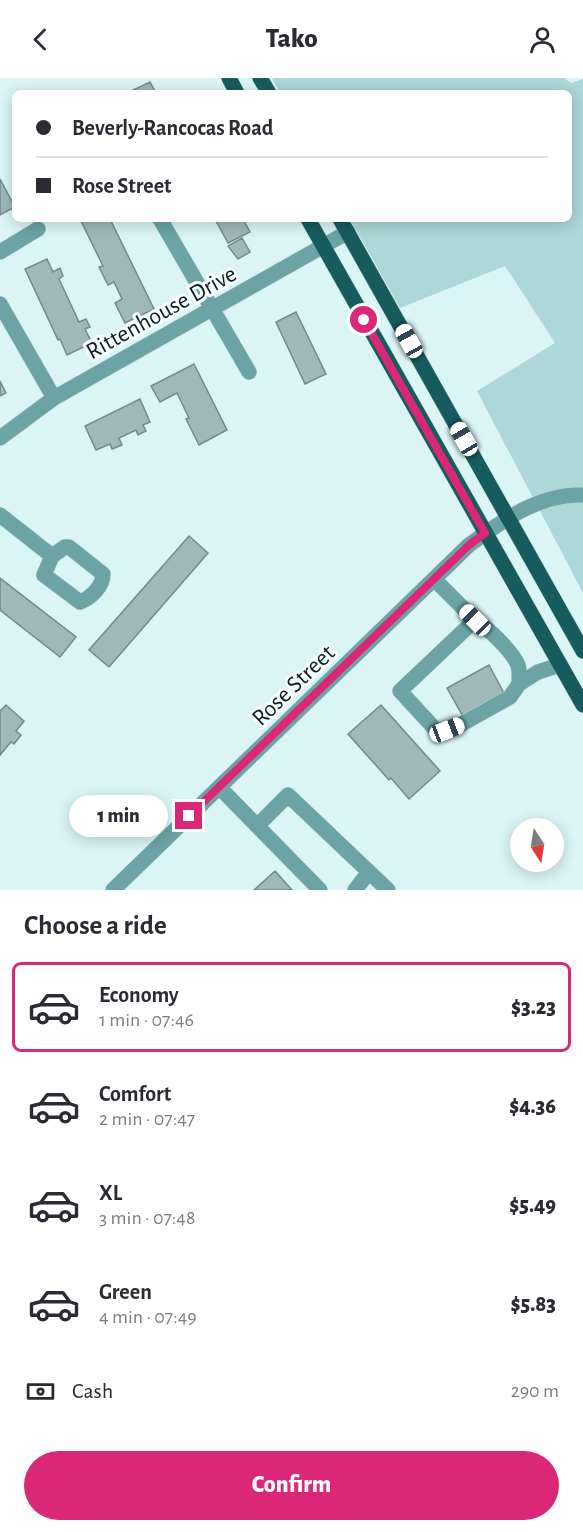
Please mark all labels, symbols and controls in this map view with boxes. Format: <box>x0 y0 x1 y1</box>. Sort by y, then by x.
icon: back <box>24 23 57 56</box>
icon: person <box>526 23 559 56</box>
text: Tako <box>265 25 318 52</box>
text: Beverly-Rancocas Road <box>72 117 273 139</box>
text: Rose Street <box>72 175 172 197</box>
street label: Rittenhouse Drive <box>82 262 241 364</box>
route start <box>350 306 377 333</box>
car <box>392 321 426 361</box>
car <box>447 419 481 459</box>
car <box>456 601 494 639</box>
street label: Rose Street <box>248 641 340 731</box>
car <box>427 715 467 745</box>
callout: 1 min <box>69 795 168 837</box>
route end <box>175 802 202 829</box>
text: 1 min <box>97 806 140 826</box>
north arrow <box>510 818 564 872</box>
map controls <box>510 818 564 872</box>
text: Choose a ride <box>24 912 167 939</box>
icon: car <box>27 980 81 1034</box>
text: Economy <box>99 984 179 1006</box>
text: $3.23 <box>511 996 556 1018</box>
text: 1 min · 07:46 <box>99 1010 194 1030</box>
icon: car <box>27 1079 81 1133</box>
text: Comfort <box>99 1083 171 1105</box>
text: $4.36 <box>509 1095 556 1117</box>
text: 2 min · 07:47 <box>99 1109 195 1129</box>
icon: car <box>27 1178 81 1232</box>
text: XL <box>99 1182 122 1204</box>
text: $5.49 <box>509 1194 556 1216</box>
text: 3 min · 07:48 <box>99 1208 195 1228</box>
icon: car <box>27 1277 81 1331</box>
text: Green <box>99 1281 152 1303</box>
text: $5.83 <box>511 1293 556 1315</box>
text: 4 min · 07:49 <box>99 1307 197 1327</box>
icon: cash <box>24 1375 57 1408</box>
text: Cash <box>72 1380 113 1402</box>
text: 290 m <box>511 1381 559 1401</box>
button: Confirm <box>24 1451 559 1520</box>

